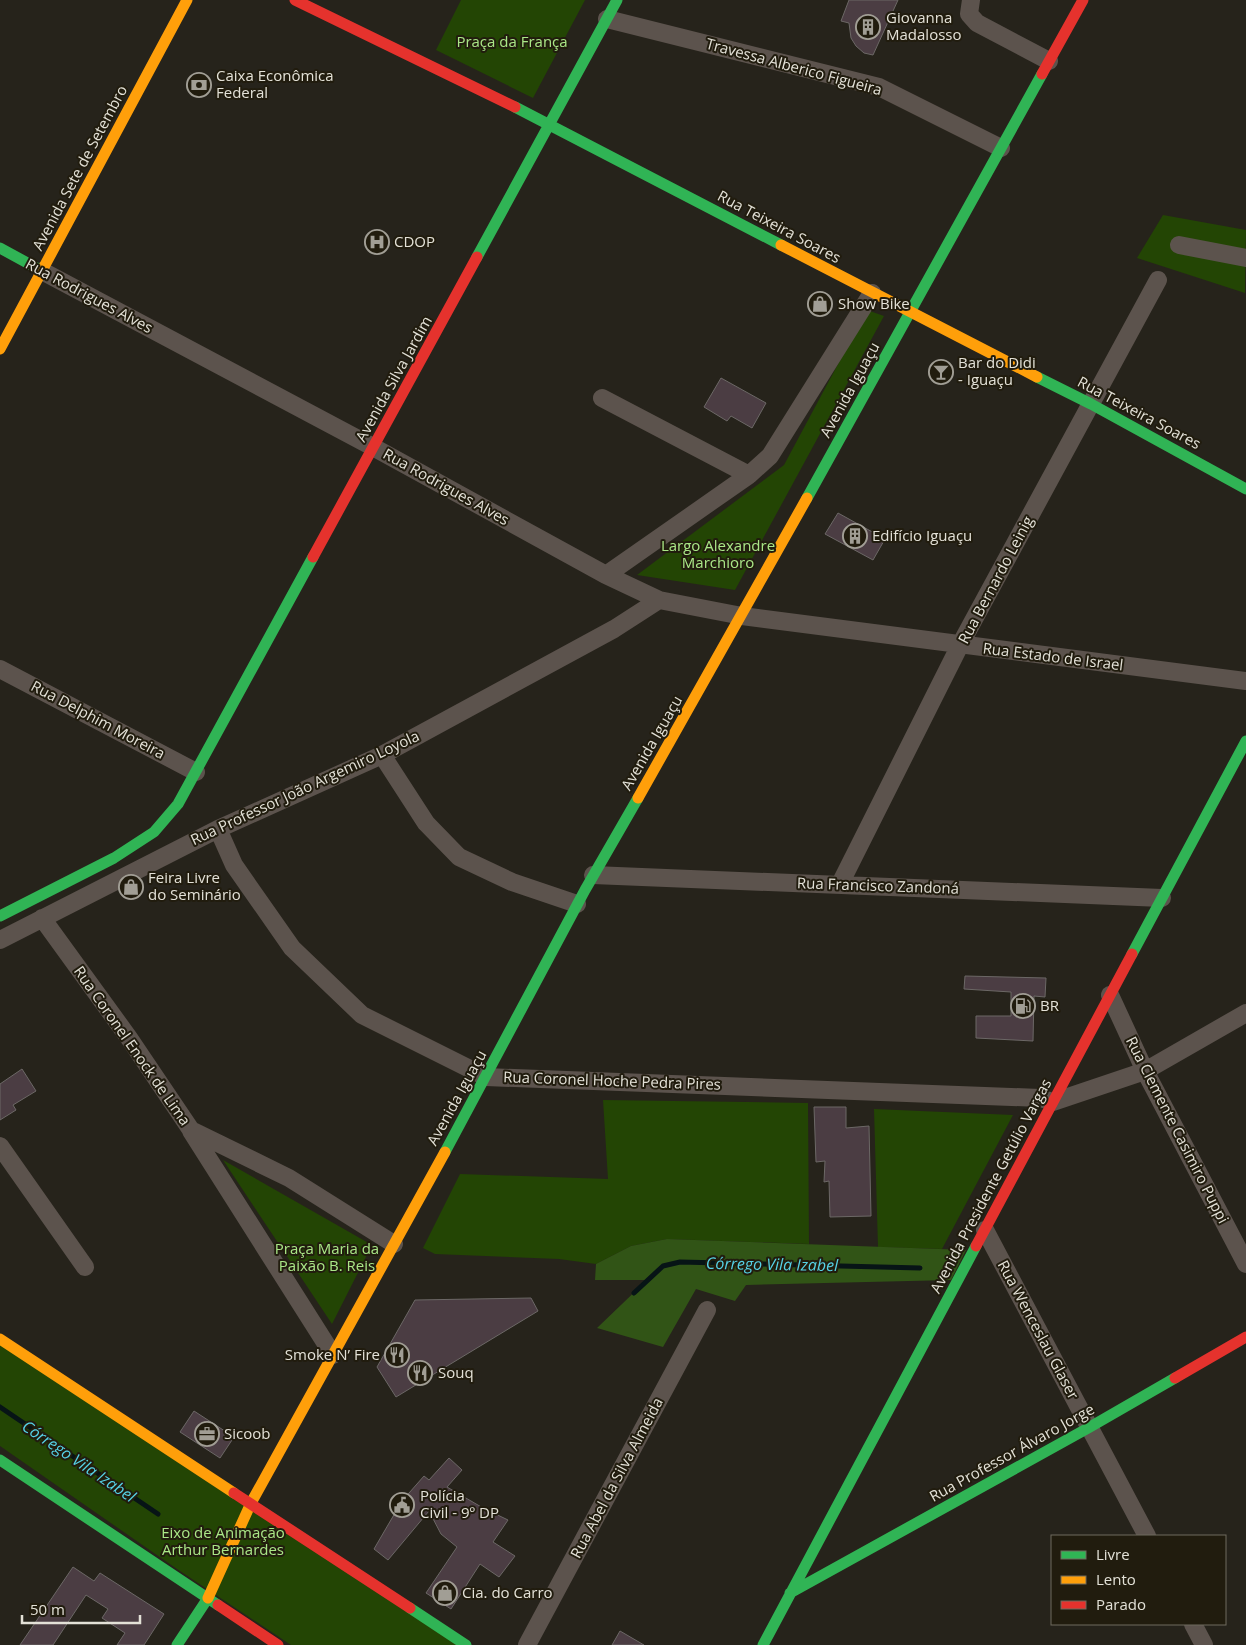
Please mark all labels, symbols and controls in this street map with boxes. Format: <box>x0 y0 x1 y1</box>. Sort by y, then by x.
place label: Giovanna Madalosso <box>886 7 961 44</box>
building icon: Giovanna Madalosso <box>855 14 881 40</box>
park label: Praça da França <box>456 31 568 51</box>
street label: Travessa Alberico Figueira <box>704 33 885 99</box>
place label: Caixa Econômica Federal <box>216 65 334 102</box>
bank icon: Caixa Econômica Federal <box>186 72 212 98</box>
street label: Avenida Sete de Setembro <box>27 81 131 254</box>
street label: Rua Teixeira Soares <box>714 185 845 267</box>
hospital icon: CDOP <box>364 229 390 255</box>
place label: CDOP <box>394 231 435 251</box>
street label: Rua Rodrigues Alves <box>22 253 157 337</box>
shop icon: Show Bike <box>807 291 833 317</box>
place label: Show Bike <box>838 293 910 313</box>
street label: Avenida Silva Jardim <box>350 312 436 445</box>
street label: Avenida Iguaçu <box>815 338 884 441</box>
place label: Bar do Didi - Iguaçu <box>958 352 1036 389</box>
bar icon: Bar do Didi - Iguaçu <box>928 359 954 385</box>
street label: Rua Teixeira Soares <box>1074 371 1205 453</box>
street label: Rua Rodrigues Alves <box>380 443 513 529</box>
street label: Rua Bernardo Leinig <box>953 512 1037 647</box>
building icon: Edifício Iguaçu <box>842 523 868 549</box>
place label: Edifício Iguaçu <box>872 525 972 545</box>
park label: Largo Alexandre Marchioro <box>661 535 775 572</box>
street label: Rua Estado de Israel <box>982 637 1125 675</box>
street label: Rua Delphim Moreira <box>28 675 169 763</box>
street label: Avenida Iguaçu <box>616 692 686 793</box>
street label: Rua Professor João Argemiro Loyola <box>187 725 422 849</box>
place label: Feira Livre do Seminário <box>148 867 241 904</box>
street label: Rua Francisco Zandoná <box>797 872 959 898</box>
shop icon: Feira Livre do Seminário <box>118 874 144 900</box>
street label: Rua Coronel Enock de Lima <box>70 962 196 1129</box>
fuel station icon: BR <box>1010 993 1036 1019</box>
place label: BR <box>1040 995 1060 1015</box>
street label: Rua Clemente Casimiro Puppi <box>1122 1033 1234 1226</box>
street label: Avenida Iguaçu <box>422 1046 491 1149</box>
street label: Rua Coronel Hoche Pedra Pires <box>503 1066 721 1094</box>
street label: Avenida Presidente Getúlio Vargas <box>925 1075 1055 1296</box>
park label: Praça Maria da Paixão B. Reis <box>275 1238 379 1275</box>
water label: Córrego Vila Izabel <box>706 1252 839 1276</box>
street label: Rua Wenceslau Glaser <box>994 1256 1084 1403</box>
restaurant icon: Smoke N’ Fire <box>384 1342 410 1368</box>
place label: Smoke N’ Fire <box>285 1344 380 1364</box>
restaurant icon: Souq <box>407 1360 433 1386</box>
place label: Souq <box>438 1362 474 1382</box>
street label: Rua Abel da Silva Almeida <box>565 1394 667 1561</box>
street label: Rua Professor Álvaro Jorge <box>926 1398 1098 1506</box>
water label: Córrego Vila Izabel <box>18 1415 141 1508</box>
office icon: Sicoob <box>194 1421 220 1447</box>
place label: Sicoob <box>224 1423 270 1443</box>
place label: Polícia Civil - 9º DP <box>420 1485 499 1522</box>
public building icon: Polícia Civil - 9º DP <box>389 1492 415 1518</box>
park label: Eixo de Animação Arthur Bernardes <box>161 1522 285 1559</box>
legend <box>1051 1535 1226 1625</box>
text: Livre <box>1096 1544 1130 1564</box>
text: Lento <box>1096 1569 1136 1589</box>
shop icon: Cia. do Carro <box>432 1580 458 1606</box>
place label: Cia. do Carro <box>462 1582 553 1602</box>
scale bar <box>22 1592 140 1624</box>
text: Parado <box>1096 1594 1146 1614</box>
text: 50 m <box>30 1599 65 1619</box>

